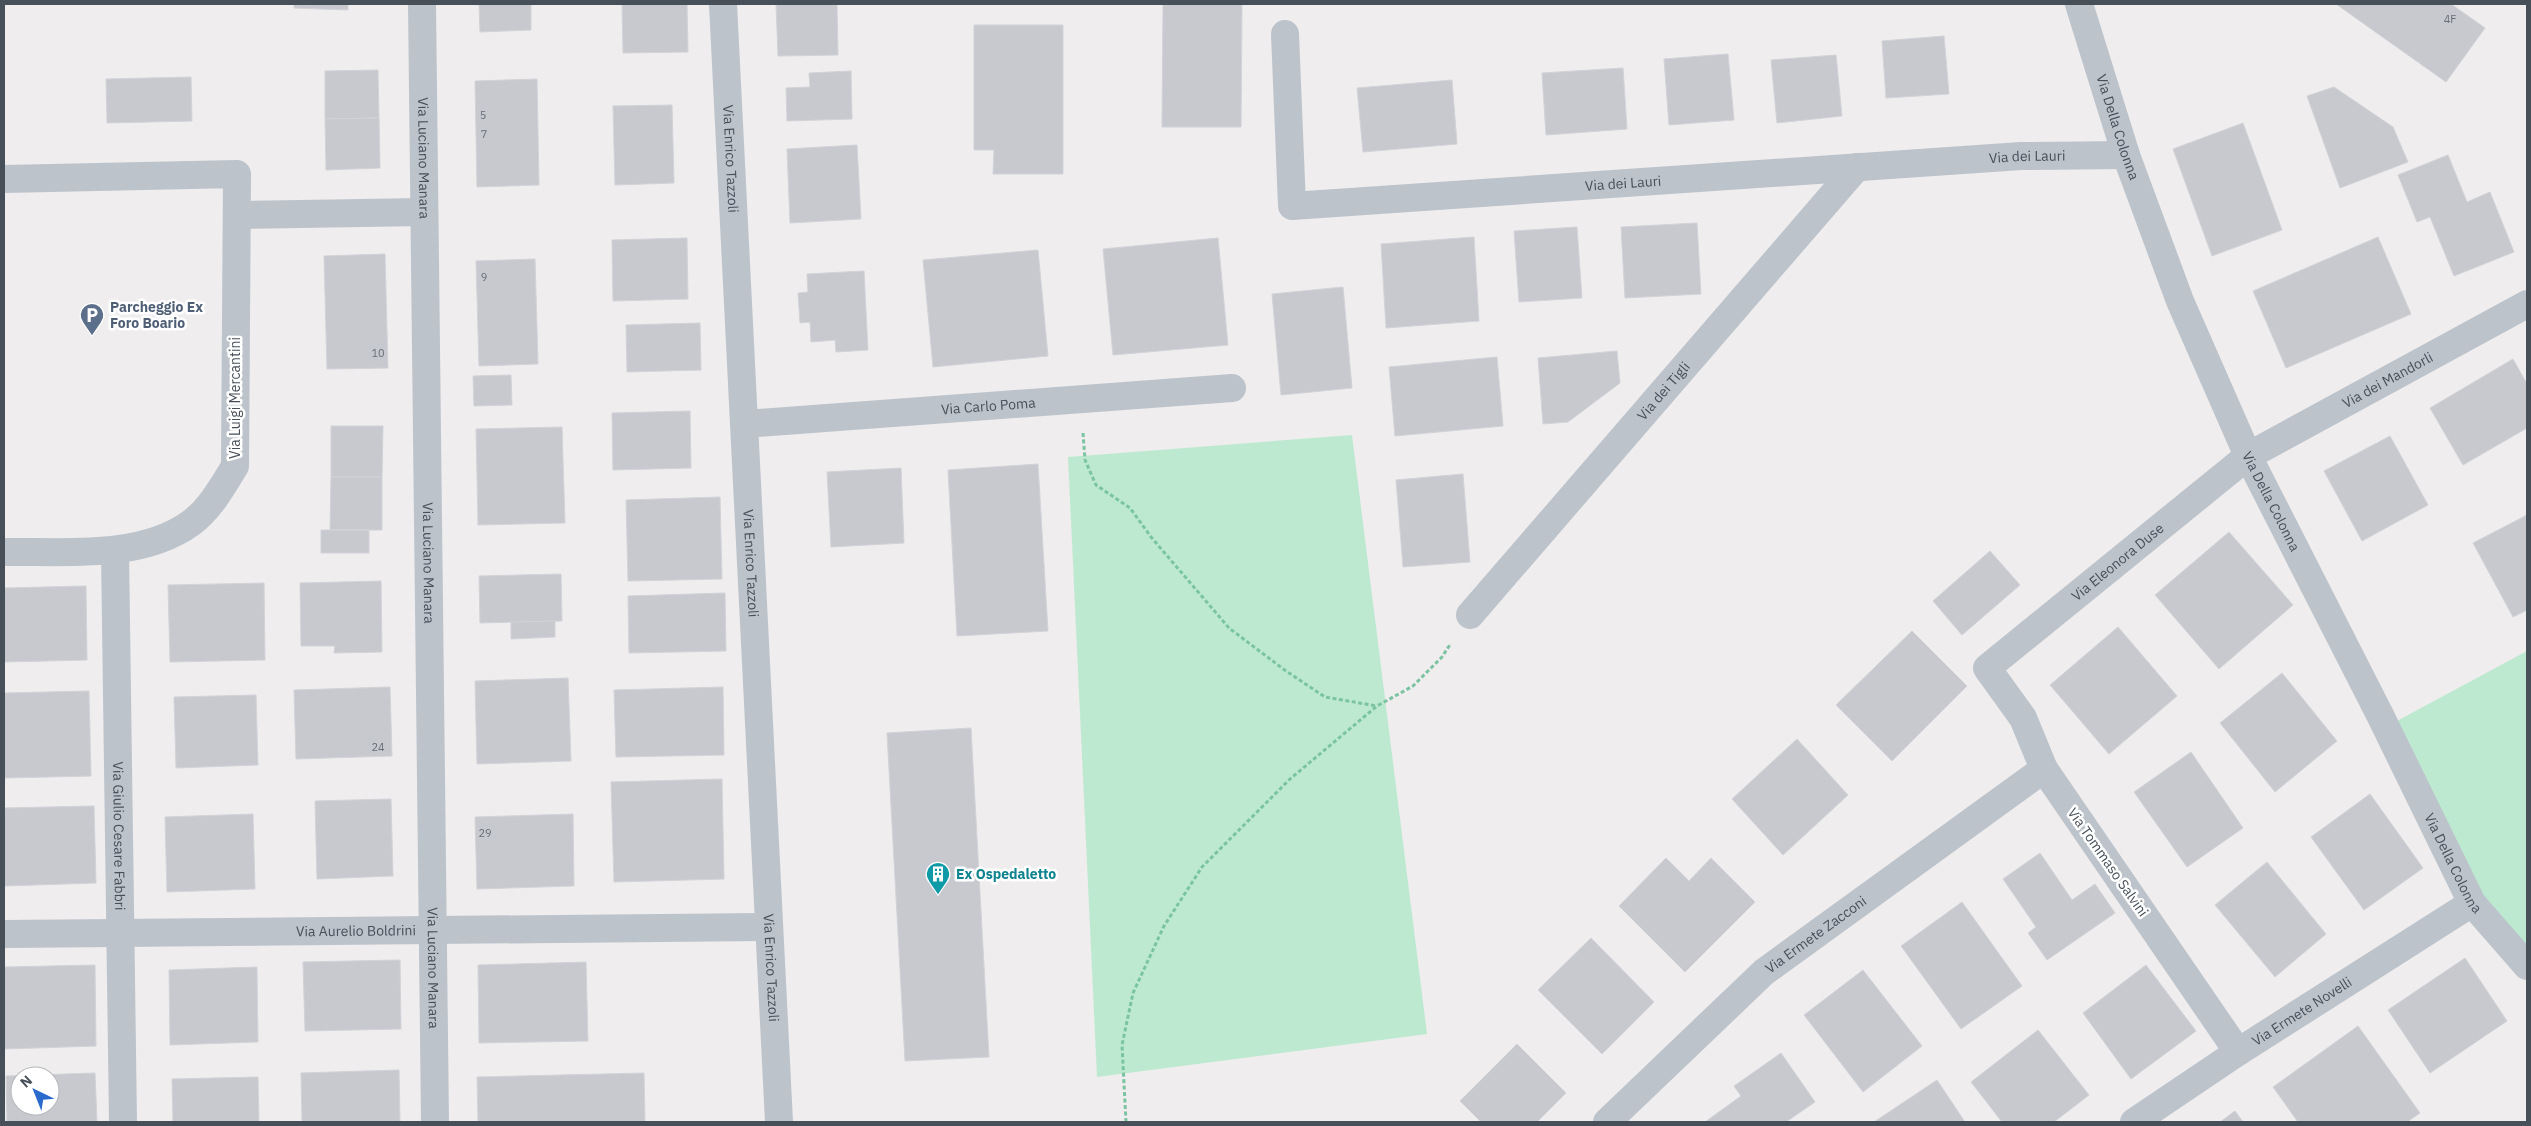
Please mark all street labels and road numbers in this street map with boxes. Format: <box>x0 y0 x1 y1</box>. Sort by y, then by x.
street label: Via Della Colonna <box>2092 72 2144 183</box>
street label: Via Luciano Manara <box>414 97 434 219</box>
street label: Via Enrico Tazzoli <box>719 104 742 213</box>
street label: Via dei Lauri <box>1988 147 2065 167</box>
street label: Via dei Lauri <box>1584 172 1662 195</box>
street label: Via Luigi Mercantini <box>226 337 244 459</box>
street label: Via dei Mandorli <box>2339 348 2436 412</box>
street label: Via dei Tigli <box>1633 358 1694 424</box>
street label: Via Carlo Poma <box>940 393 1037 418</box>
street label: Via Della Colonna <box>2238 448 2304 555</box>
street label: Via Luciano Manara <box>419 502 438 624</box>
street label: Via Enrico Tazzoli <box>739 509 763 618</box>
street label: Via Eleonora Duse <box>2068 519 2168 605</box>
street label: Via Giulio Cesare Fabbri <box>109 761 129 911</box>
street label: Via Tommaso Salvini <box>2064 804 2152 920</box>
street label: Via Della Colonna <box>2420 810 2486 917</box>
street label: Via Ermete Zacconi <box>1762 892 1870 977</box>
street label: Via Luciano Manara <box>424 907 443 1029</box>
street label: Via Enrico Tazzoli <box>760 913 783 1022</box>
street label: Via Aurelio Boldrini <box>296 921 416 940</box>
street label: Via Ermete Novelli <box>2248 973 2355 1050</box>

